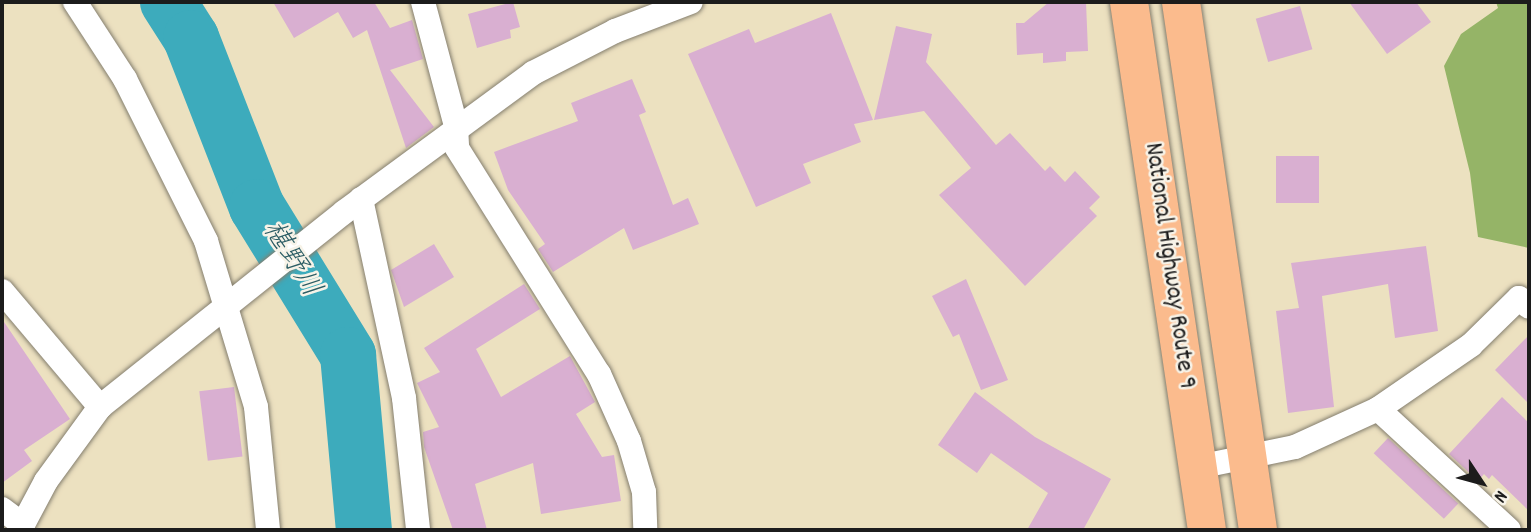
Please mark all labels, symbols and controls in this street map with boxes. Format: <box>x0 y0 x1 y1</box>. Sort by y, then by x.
street label: National Highway Route 9 <box>1136 141 1202 391</box>
water label: 椹野川 <box>253 215 327 305</box>
north arrow <box>1447 448 1517 518</box>
text: N <box>1486 484 1513 507</box>

